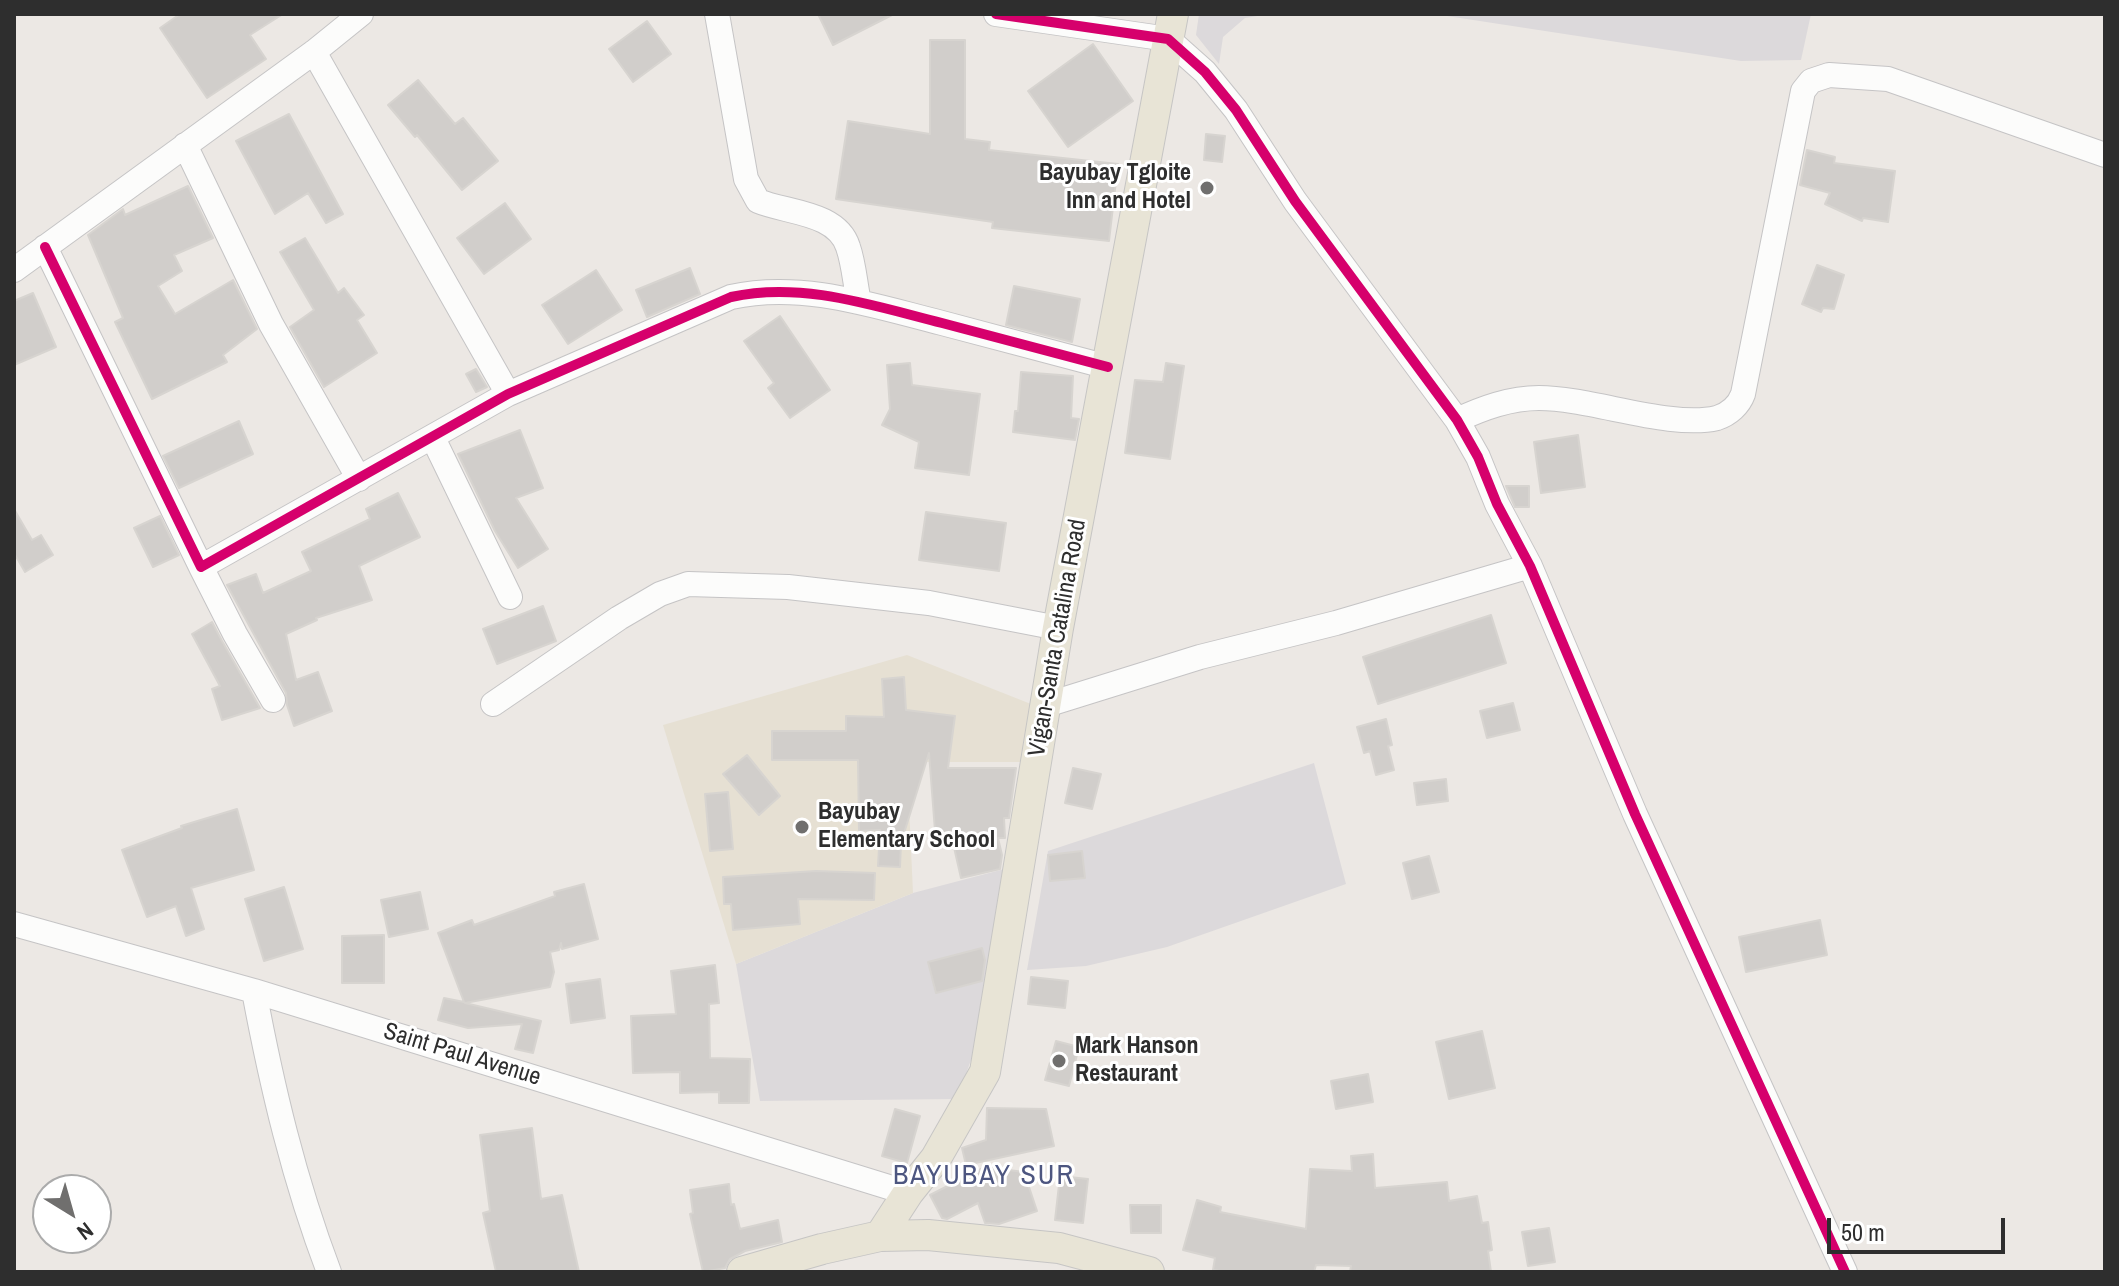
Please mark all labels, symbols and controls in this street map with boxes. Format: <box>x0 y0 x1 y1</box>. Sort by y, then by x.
place label: Bayubay Tgloite Inn and Hotel <box>1039 160 1191 216</box>
marker: Bayubay Tgloite Inn and Hotel <box>1198 179 1216 197</box>
street label: Vigan-Santa Catalina Road <box>1023 517 1093 759</box>
place label: Bayubay Elementary School <box>818 799 995 855</box>
marker: Bayubay Elementary School <box>793 818 811 836</box>
street label: Saint Paul Avenue <box>380 1017 544 1093</box>
place label: Mark Hanson Restaurant <box>1075 1033 1199 1089</box>
marker: Mark Hanson Restaurant <box>1050 1052 1068 1070</box>
district label: BAYUBAY SUR <box>893 1159 1075 1193</box>
north arrow <box>32 1174 112 1254</box>
scale bar <box>1831 1202 2009 1252</box>
text: N <box>71 1216 99 1247</box>
text: 50 m <box>1841 1216 1885 1248</box>

